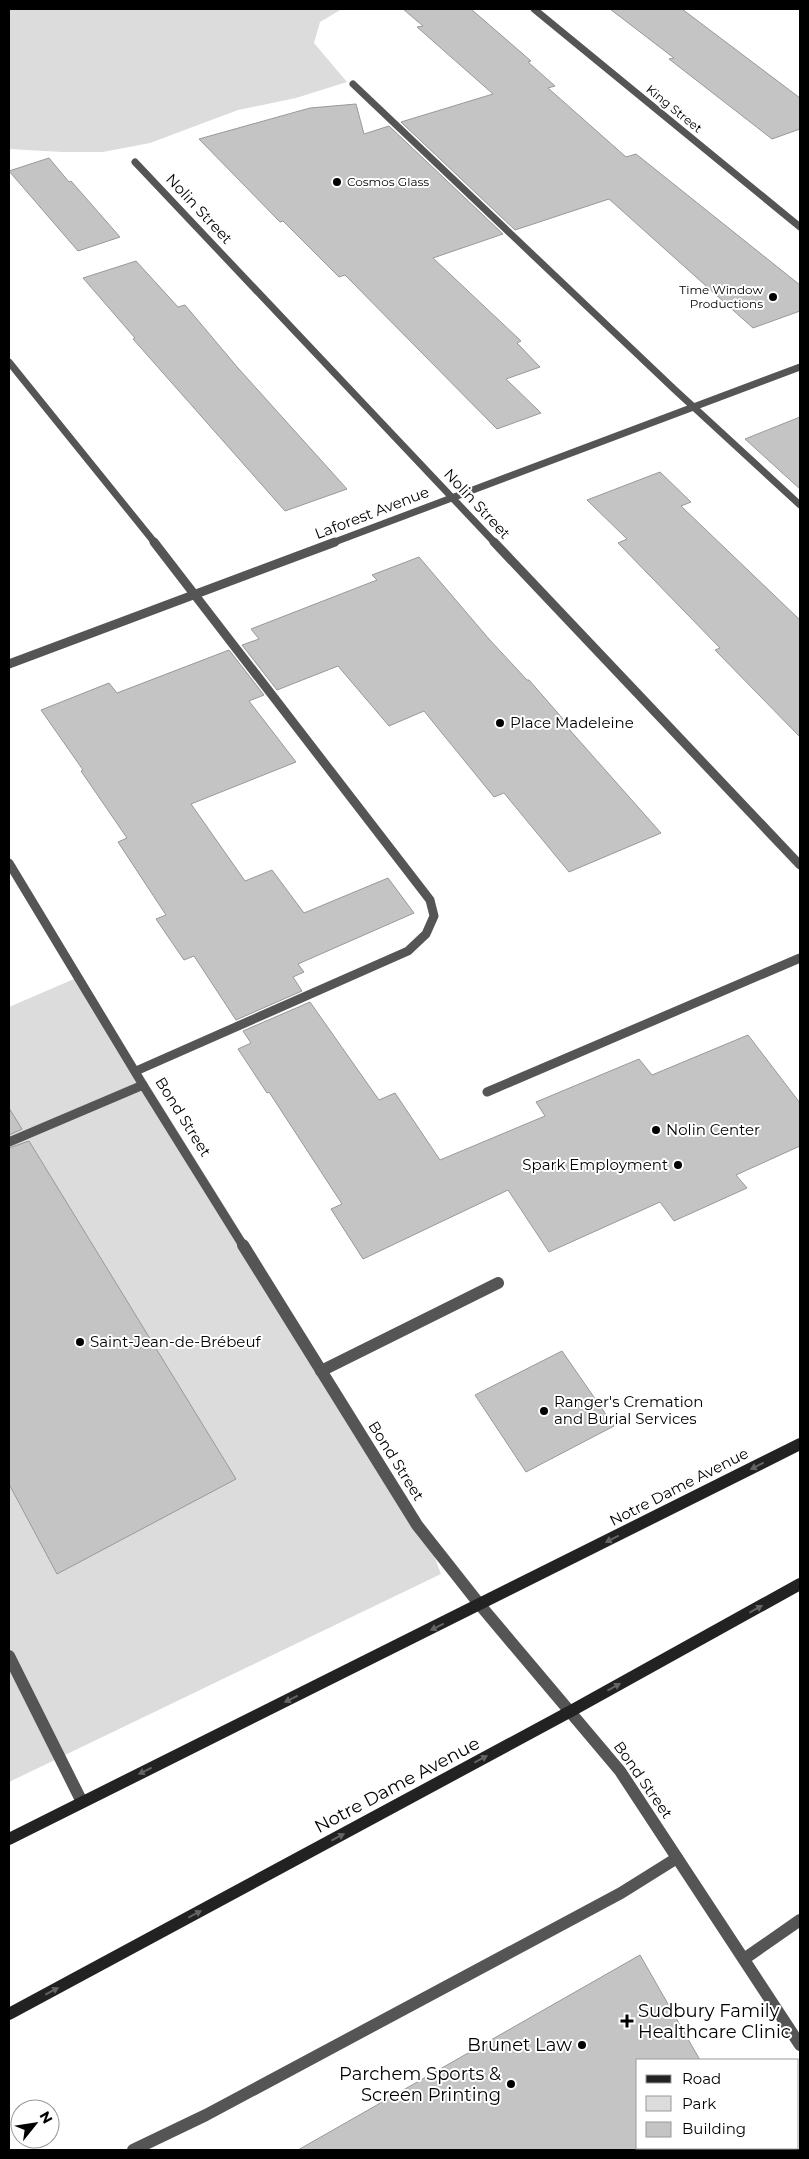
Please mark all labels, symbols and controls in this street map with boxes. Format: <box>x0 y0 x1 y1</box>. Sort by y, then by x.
street label: King Street <box>643 82 705 136</box>
street label: Nolin Street <box>162 170 237 248</box>
place label: Cosmos Glass <box>347 174 429 189</box>
marker: Cosmos Glass <box>331 176 343 188</box>
place label: Time Window Productions <box>679 282 763 311</box>
marker: Time Window Productions <box>767 291 779 303</box>
street label: Nolin Street <box>440 465 515 543</box>
street label: Laforest Avenue <box>312 482 432 543</box>
place label: Place Madeleine <box>510 713 634 732</box>
marker: Place Madeleine <box>494 717 506 729</box>
street label: Bond Street <box>151 1073 215 1160</box>
place label: Nolin Center <box>666 1120 760 1139</box>
marker: Nolin Center <box>650 1124 662 1136</box>
place label: Spark Employment <box>522 1155 668 1174</box>
marker: Spark Employment <box>672 1159 684 1171</box>
place label: Saint-Jean-de-Brébeuf <box>90 1332 261 1351</box>
marker: Saint-Jean-de-Brébeuf <box>74 1336 86 1348</box>
place label: Ranger's Cremation and Burial Services <box>554 1392 703 1428</box>
marker: Ranger's Cremation and Burial Services <box>538 1405 550 1417</box>
street label: Bond Street <box>364 1417 428 1504</box>
street label: Notre Dame Avenue <box>606 1443 751 1530</box>
one-way arrow <box>750 1462 764 1470</box>
one-way arrow <box>604 1535 619 1543</box>
one-way arrow <box>750 1604 763 1613</box>
one-way arrow <box>429 1622 444 1631</box>
one-way arrow <box>607 1683 621 1691</box>
one-way arrow <box>284 1695 298 1703</box>
street label: Notre Dame Avenue <box>311 1732 483 1838</box>
street label: Bond Street <box>610 1737 677 1822</box>
one-way arrow <box>474 1755 487 1764</box>
one-way arrow <box>138 1767 153 1775</box>
one-way arrow <box>331 1832 344 1841</box>
one-way arrow <box>187 1910 202 1918</box>
one-way arrow <box>44 1987 59 1995</box>
place label: Sudbury Family Healthcare Clinic <box>638 2000 791 2043</box>
marker: Sudbury Family Healthcare Clinic <box>620 2014 634 2028</box>
place label: Brunet Law <box>467 2034 572 2056</box>
marker: Brunet Law <box>576 2039 588 2051</box>
legend <box>636 2059 799 2149</box>
place label: Parchem Sports & Screen Printing <box>339 2063 501 2106</box>
text: Road <box>682 2069 721 2088</box>
marker: Parchem Sports & Screen Printing <box>505 2078 517 2090</box>
text: Park <box>682 2094 716 2113</box>
north arrow <box>10 2099 60 2149</box>
text: N <box>36 2108 57 2127</box>
text: Building <box>682 2119 746 2138</box>

